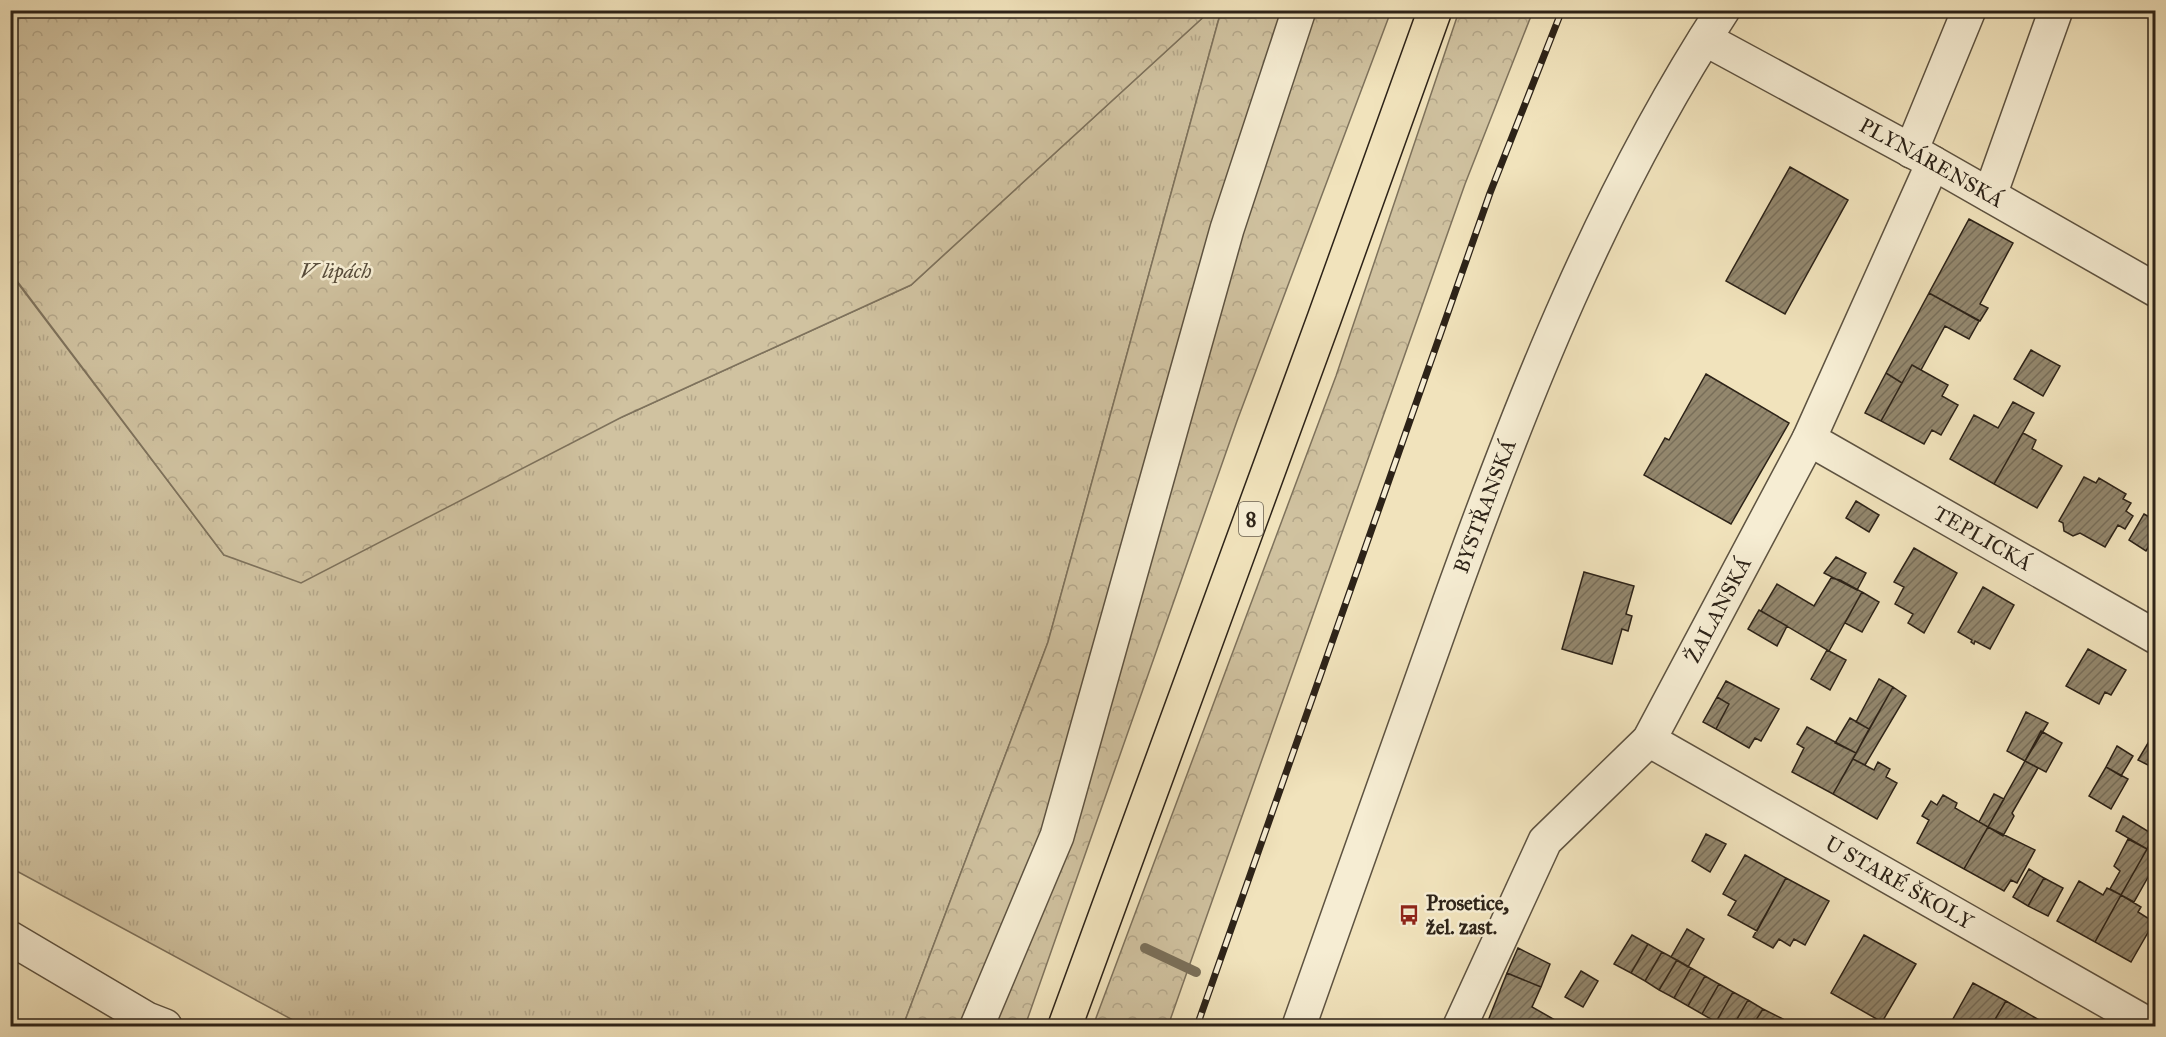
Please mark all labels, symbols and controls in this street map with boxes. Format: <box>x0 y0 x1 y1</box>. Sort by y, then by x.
street label: PLYNÁRENSKÁ <box>1855 112 2008 213</box>
park label: V lipách <box>300 258 372 284</box>
street label: BYSTŘANSKÁ <box>1448 436 1522 577</box>
street label: TEPLICKÁ <box>1929 500 2037 576</box>
road number: 8 <box>1239 502 1263 536</box>
street label: ŽALANSKÁ <box>1679 552 1757 667</box>
street label: U STARÉ ŠKOLY <box>1821 830 1978 935</box>
place label: Prosetice, žel. zast. <box>1426 890 1510 940</box>
bus stop icon: Prosetice, žel. zast. <box>1397 903 1421 927</box>

